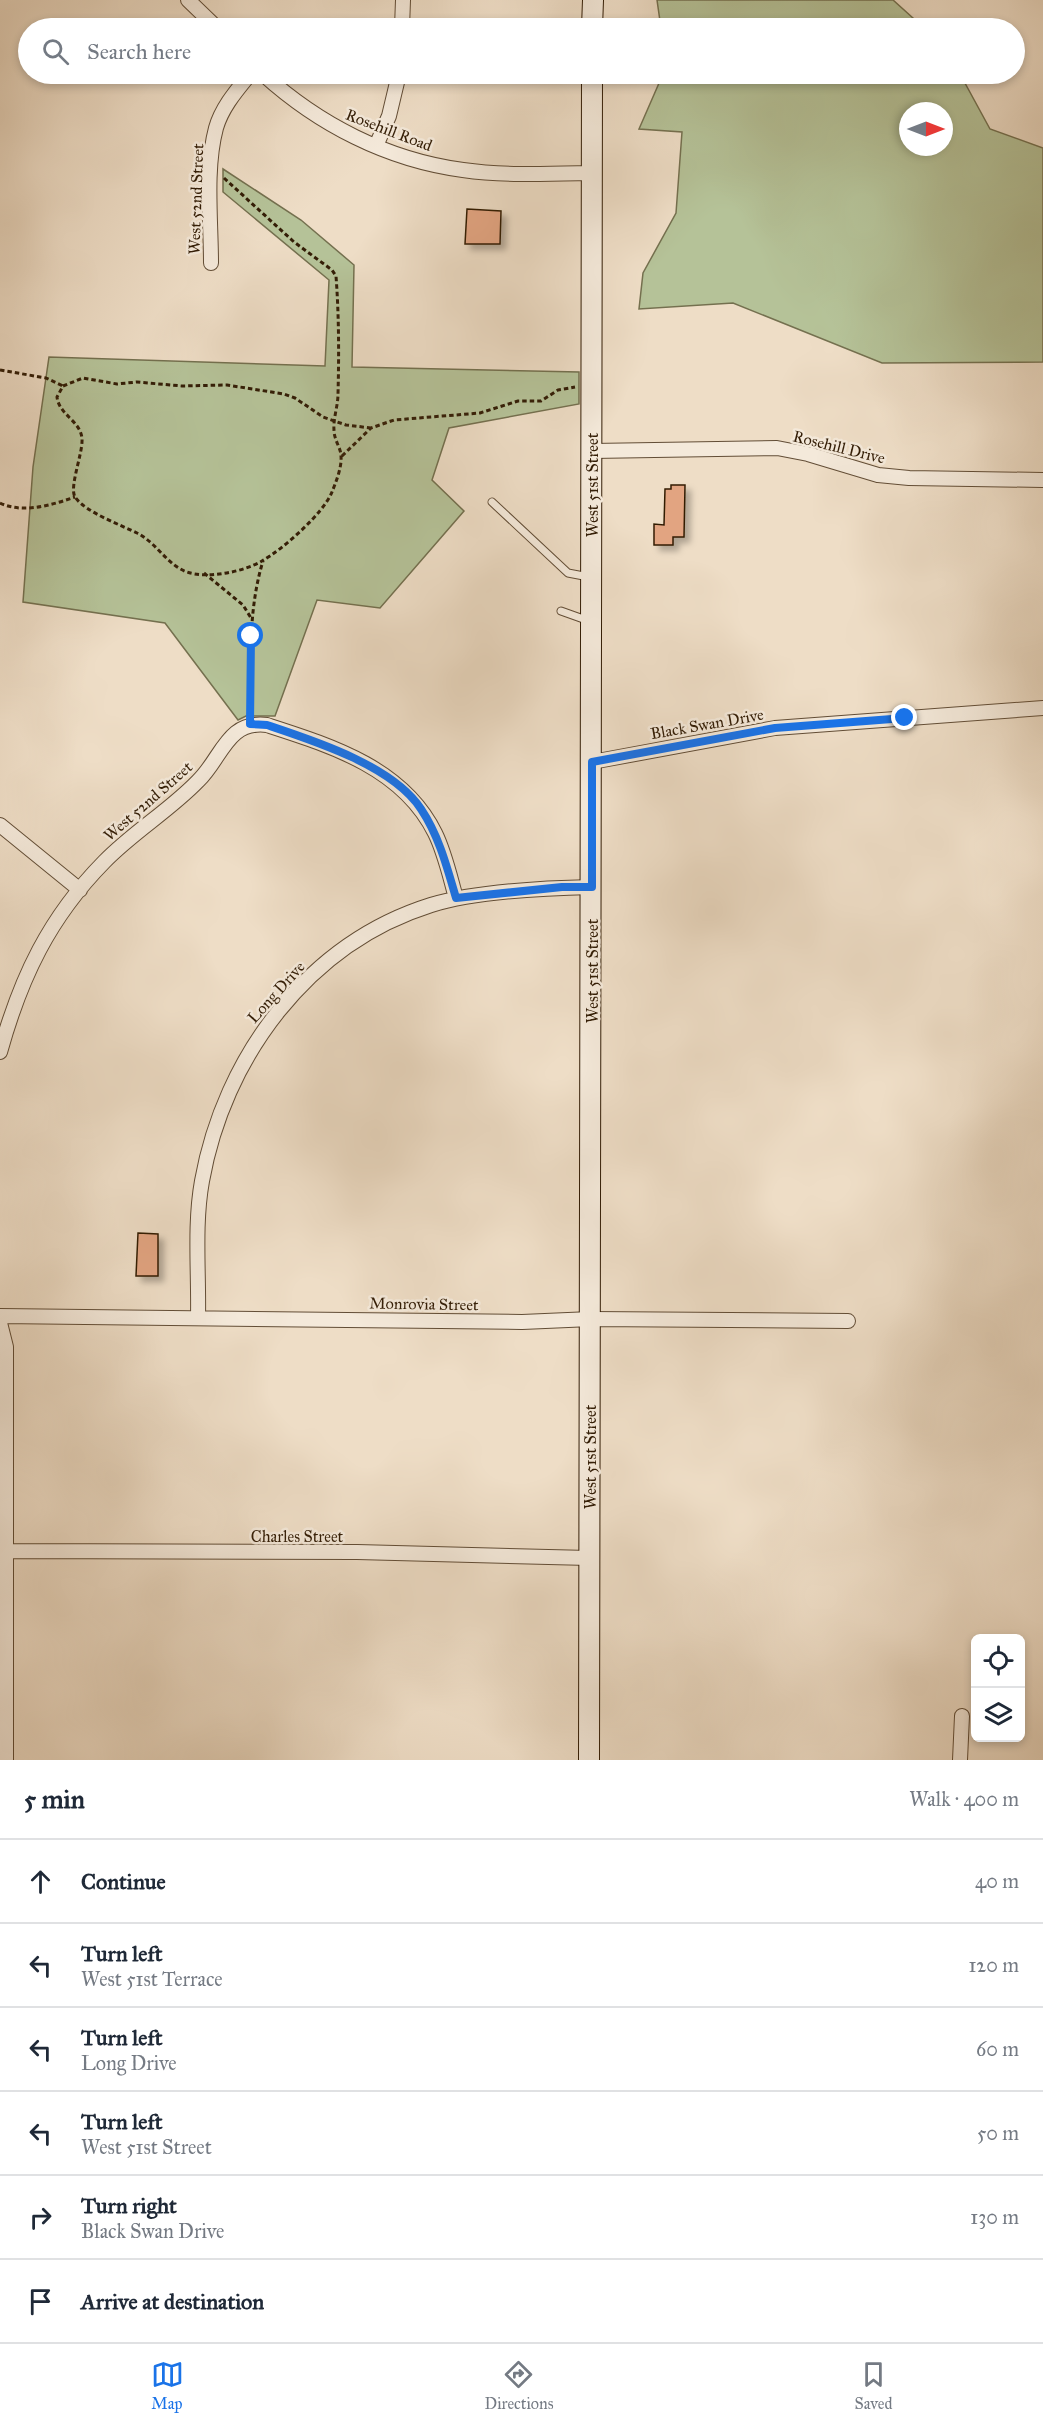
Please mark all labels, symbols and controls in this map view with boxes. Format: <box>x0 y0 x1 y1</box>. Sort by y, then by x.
search box <box>18 18 1025 84</box>
icon: search <box>39 35 72 68</box>
text: Search here <box>87 38 191 65</box>
north arrow <box>899 102 953 156</box>
street label: Rosehill Road <box>343 105 435 155</box>
street label: West 52nd Street <box>185 143 207 255</box>
street label: Rosehill Drive <box>791 426 887 468</box>
street label: West 51st Street <box>583 432 602 537</box>
route start <box>237 622 263 648</box>
route end <box>891 704 917 730</box>
street label: Black Swan Drive <box>649 705 765 743</box>
street label: West 52nd Street <box>100 757 197 845</box>
street label: West 51st Street <box>583 918 602 1023</box>
street label: Long Drive <box>243 957 310 1027</box>
street label: Monrovia Street <box>369 1294 479 1314</box>
street label: West 51st Street <box>581 1404 600 1509</box>
street label: Charles Street <box>251 1527 344 1546</box>
map controls <box>971 1634 1025 1742</box>
button: locate <box>971 1634 1025 1688</box>
button: layers <box>971 1688 1025 1742</box>
text: 5 min <box>24 1783 85 1815</box>
text: Walk · 400 m <box>909 1787 1019 1811</box>
icon: ahead <box>24 1865 57 1898</box>
text: Continue <box>81 1868 166 1895</box>
text: 40 m <box>975 1869 1019 1893</box>
text: Turn left <box>81 1940 163 1967</box>
icon: left <box>24 1949 57 1982</box>
text: 120 m <box>968 1953 1019 1977</box>
text: West 51st Terrace <box>81 1967 223 1991</box>
text: Turn left <box>81 2024 163 2051</box>
icon: left <box>24 2033 57 2066</box>
text: 60 m <box>976 2037 1019 2061</box>
text: Long Drive <box>81 2051 177 2075</box>
text: Turn left <box>81 2108 163 2135</box>
icon: left <box>24 2117 57 2150</box>
text: 50 m <box>977 2121 1019 2145</box>
text: West 51st Street <box>81 2135 212 2159</box>
text: Turn right <box>81 2192 177 2219</box>
icon: right <box>24 2201 57 2234</box>
text: 130 m <box>970 2205 1019 2229</box>
text: Black Swan Drive <box>81 2219 224 2243</box>
icon: arrive <box>24 2285 57 2318</box>
text: Arrive at destination <box>81 2288 264 2315</box>
tab: Map <box>151 2358 184 2413</box>
tab: Directions <box>485 2358 553 2413</box>
tab: Saved <box>854 2358 892 2413</box>

